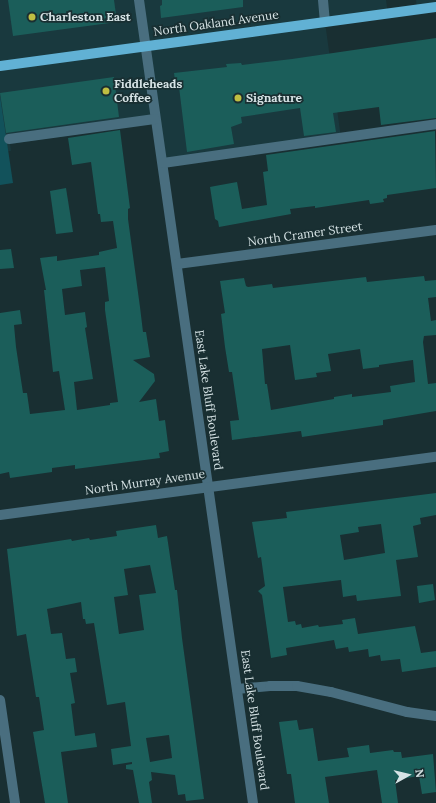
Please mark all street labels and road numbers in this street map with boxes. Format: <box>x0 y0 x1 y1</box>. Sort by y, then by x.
street label: North Oakland Avenue <box>152 7 280 39</box>
street label: North Cramer Street <box>247 219 363 249</box>
street label: East Lake Bluff Boulevard <box>192 329 226 471</box>
street label: North Murray Avenue <box>84 466 206 498</box>
street label: East Lake Bluff Boulevard <box>238 649 272 791</box>

